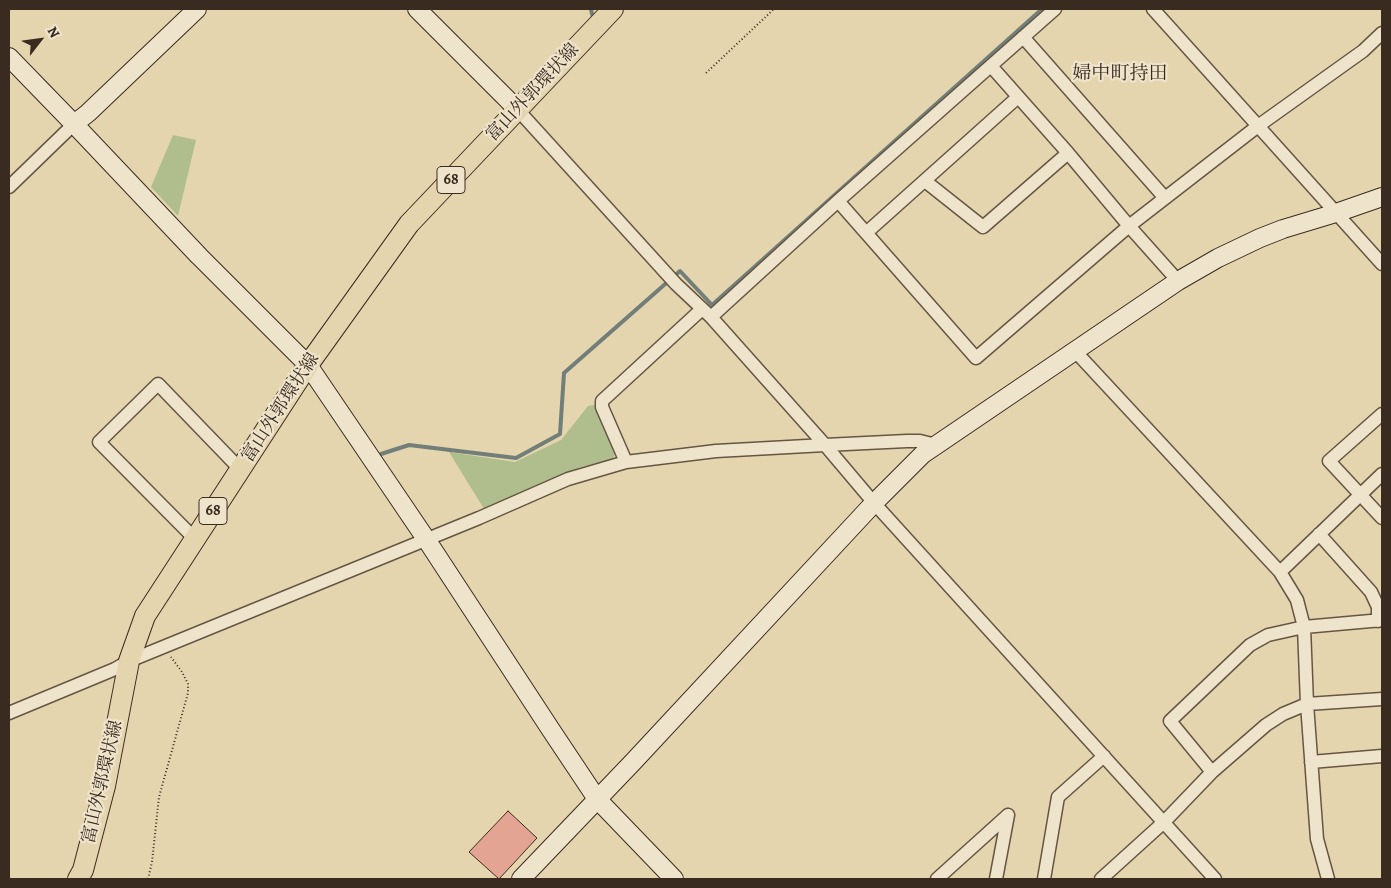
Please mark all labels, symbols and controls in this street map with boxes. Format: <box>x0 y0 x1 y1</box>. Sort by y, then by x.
north arrow <box>15 15 65 65</box>
text: N <box>43 23 64 41</box>
street label: 富山外郭環状線 <box>482 40 584 146</box>
district label: 婦中町持田 <box>1073 63 1167 85</box>
road number: 68 <box>437 166 465 194</box>
street label: 富山外郭環状線 <box>238 349 324 467</box>
road number: 68 <box>199 498 227 524</box>
street label: 富山外郭環状線 <box>78 718 128 846</box>

